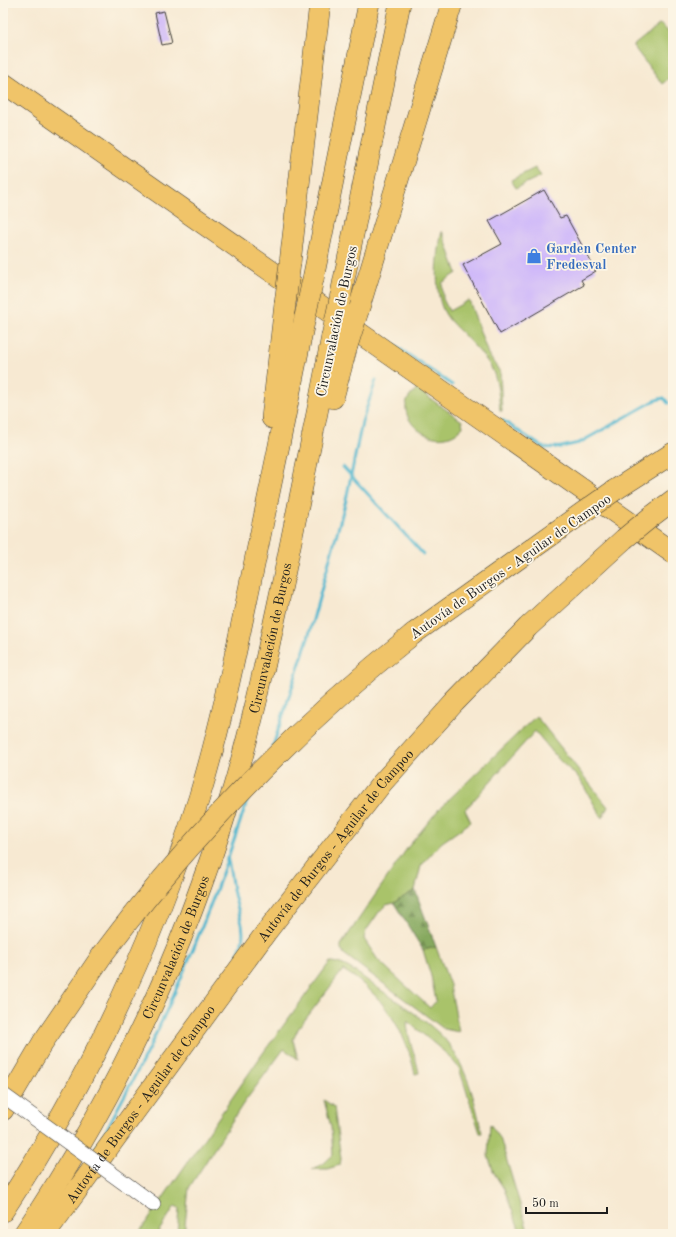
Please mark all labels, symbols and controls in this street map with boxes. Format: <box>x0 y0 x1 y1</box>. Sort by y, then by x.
place label: Garden Center Fredesval <box>546 242 637 272</box>
street label: Circunvalación de Burgos <box>314 244 360 398</box>
shop icon: Garden Center Fredesval <box>525 247 543 265</box>
street label: Autovía de Burgos - Aguilar de Campoo <box>408 492 614 642</box>
street label: Circunvalación de Burgos <box>248 562 294 715</box>
street label: Autovía de Burgos - Aguilar de Campoo <box>255 747 417 945</box>
street label: Circunvalación de Burgos <box>141 874 212 1022</box>
street label: Autovía de Burgos - Aguilar de Campoo <box>64 1003 218 1206</box>
scale bar <box>526 1189 607 1215</box>
text: 50 m <box>532 1197 559 1210</box>

